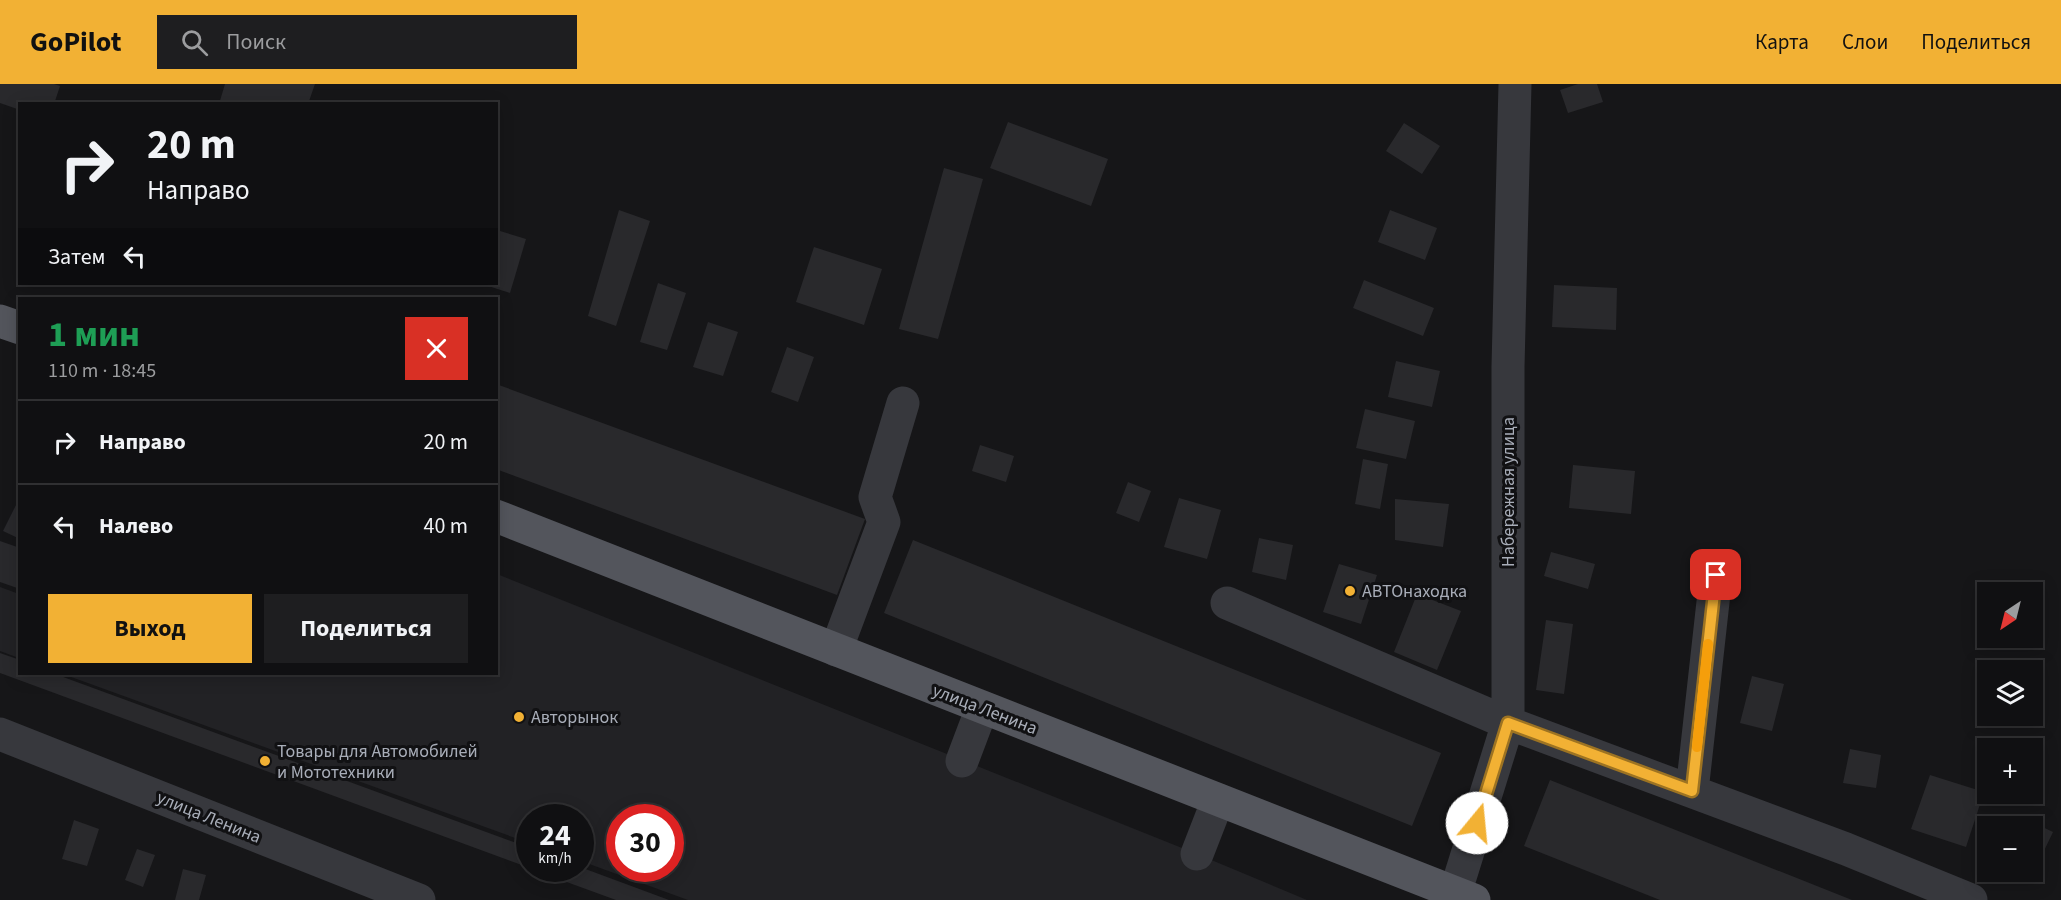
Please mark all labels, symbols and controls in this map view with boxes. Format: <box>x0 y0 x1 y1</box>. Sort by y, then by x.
search box <box>157 15 577 69</box>
text: GoPilot <box>30 22 121 62</box>
icon: search <box>178 26 211 59</box>
text: Поиск <box>226 26 286 58</box>
text: Карта <box>1755 27 1809 57</box>
text: Слои <box>1842 27 1888 57</box>
text: Поделиться <box>1921 27 2031 57</box>
text: 20 m <box>147 115 236 175</box>
icon: right <box>48 126 126 204</box>
text: Направо <box>147 171 250 210</box>
icon: left <box>118 240 151 273</box>
text: Затем <box>48 241 106 273</box>
text: 1 мин <box>48 309 140 360</box>
button: close <box>405 317 468 380</box>
text: 110 m · 18:45 <box>48 357 156 385</box>
street label: Набережная улица <box>1496 417 1521 567</box>
icon: right <box>48 426 81 459</box>
text: Направо <box>99 426 186 458</box>
text: 20 m <box>423 426 468 458</box>
icon: left <box>48 510 81 543</box>
text: Налево <box>99 510 173 542</box>
text: 40 m <box>423 510 468 542</box>
pin <box>1690 549 1741 600</box>
icon: arrive <box>1699 558 1732 591</box>
place label: АВТОнаходка <box>1362 579 1467 604</box>
north arrow <box>1977 582 2043 648</box>
map controls <box>1977 582 2043 882</box>
marker: АВТОнаходка <box>1343 584 1357 598</box>
button: Выход <box>48 594 252 663</box>
button: Поделиться <box>264 594 468 663</box>
button: layers <box>1977 660 2043 726</box>
street label: улица Ленина <box>929 678 1041 741</box>
place label: Авторынок <box>531 705 618 730</box>
marker: Авторынок <box>512 710 526 724</box>
button: + <box>1977 738 2043 804</box>
place label: Товары для Автомобилей и Мототехники <box>277 739 478 785</box>
marker: Товары для Автомобилей и Мототехники <box>258 754 272 768</box>
street label: улица Ленина <box>153 785 265 850</box>
position arrow <box>1445 791 1509 855</box>
speed limit sign: 30 <box>606 804 684 882</box>
text: 24 <box>539 814 571 857</box>
button: − <box>1977 816 2043 882</box>
text: km/h <box>538 848 572 869</box>

